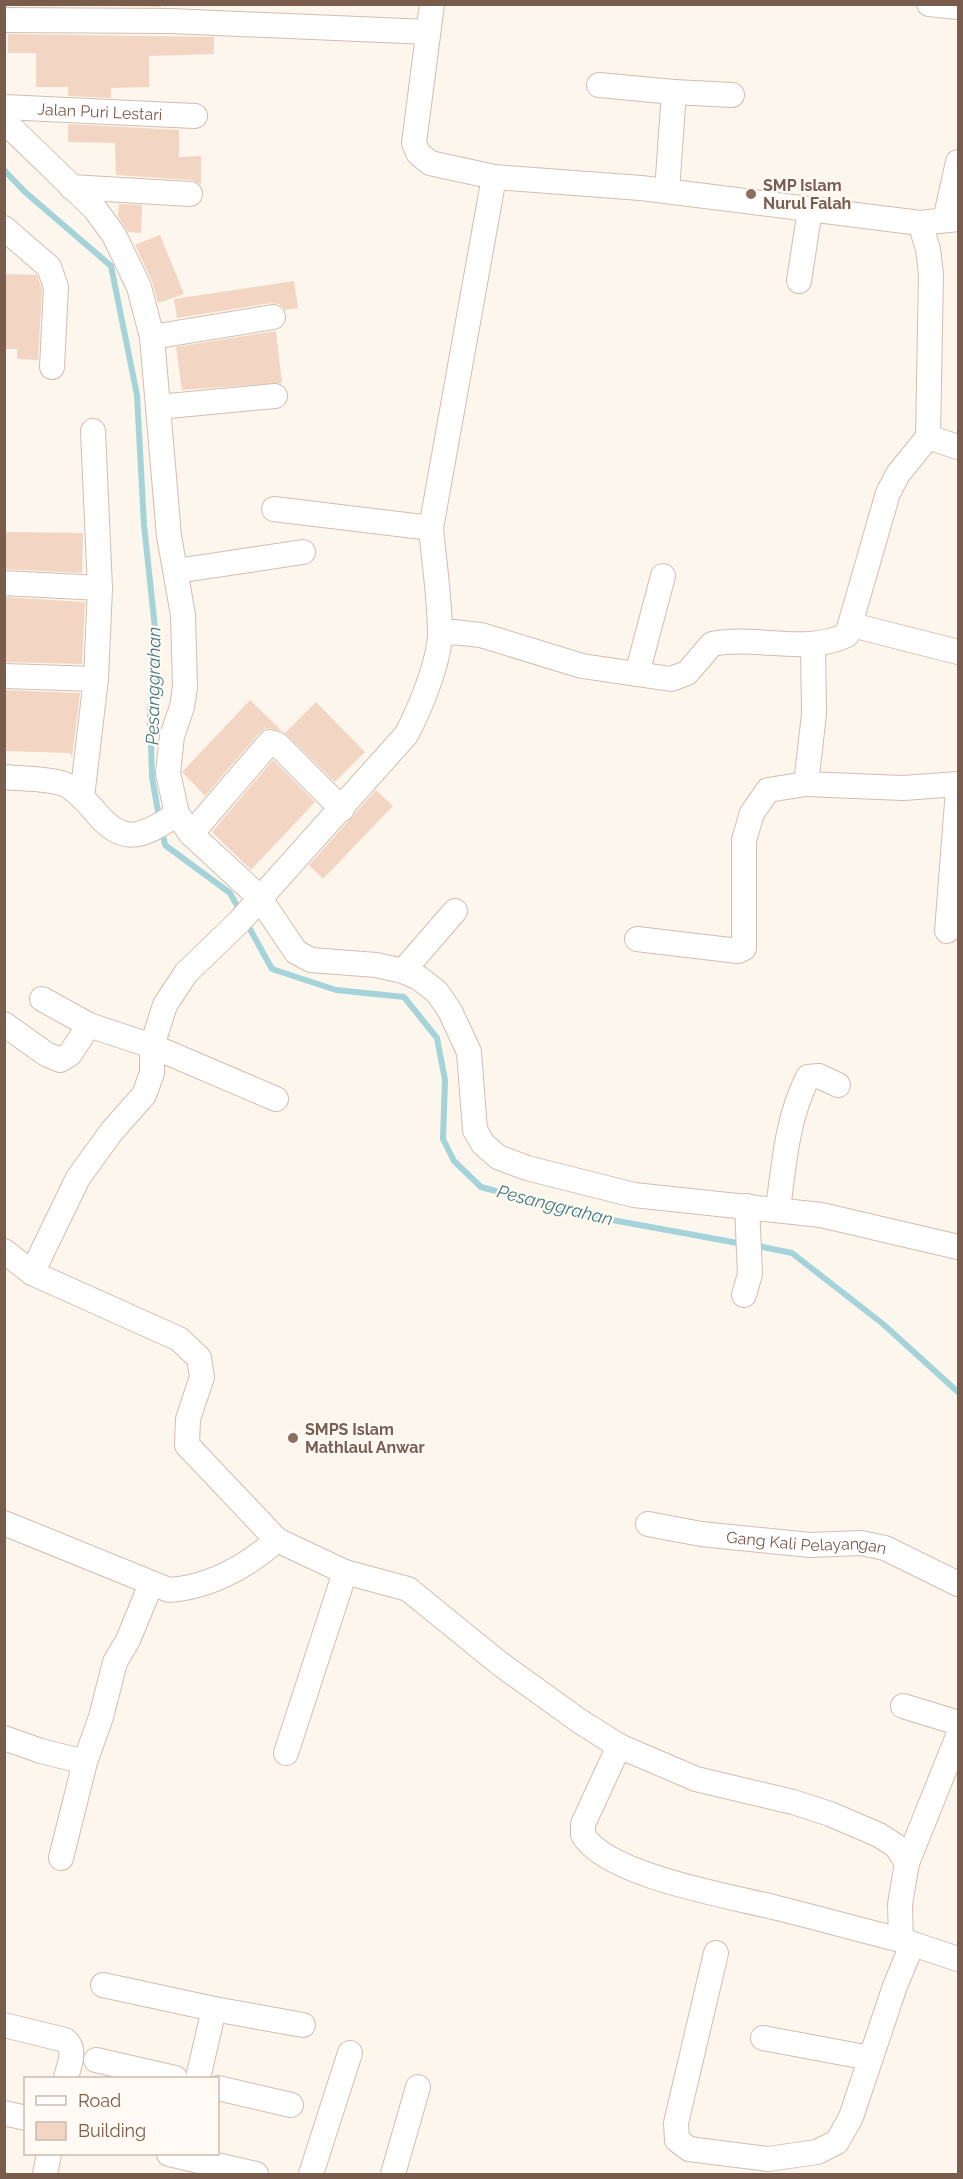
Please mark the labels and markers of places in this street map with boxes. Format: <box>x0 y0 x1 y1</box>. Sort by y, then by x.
place label: SMP Islam Nurul Falah <box>763 176 851 213</box>
marker: SMP Islam Nurul Falah <box>744 187 758 201</box>
place label: SMPS Islam Mathlaul Anwar <box>305 1420 425 1457</box>
marker: SMPS Islam Mathlaul Anwar <box>286 1431 300 1445</box>

